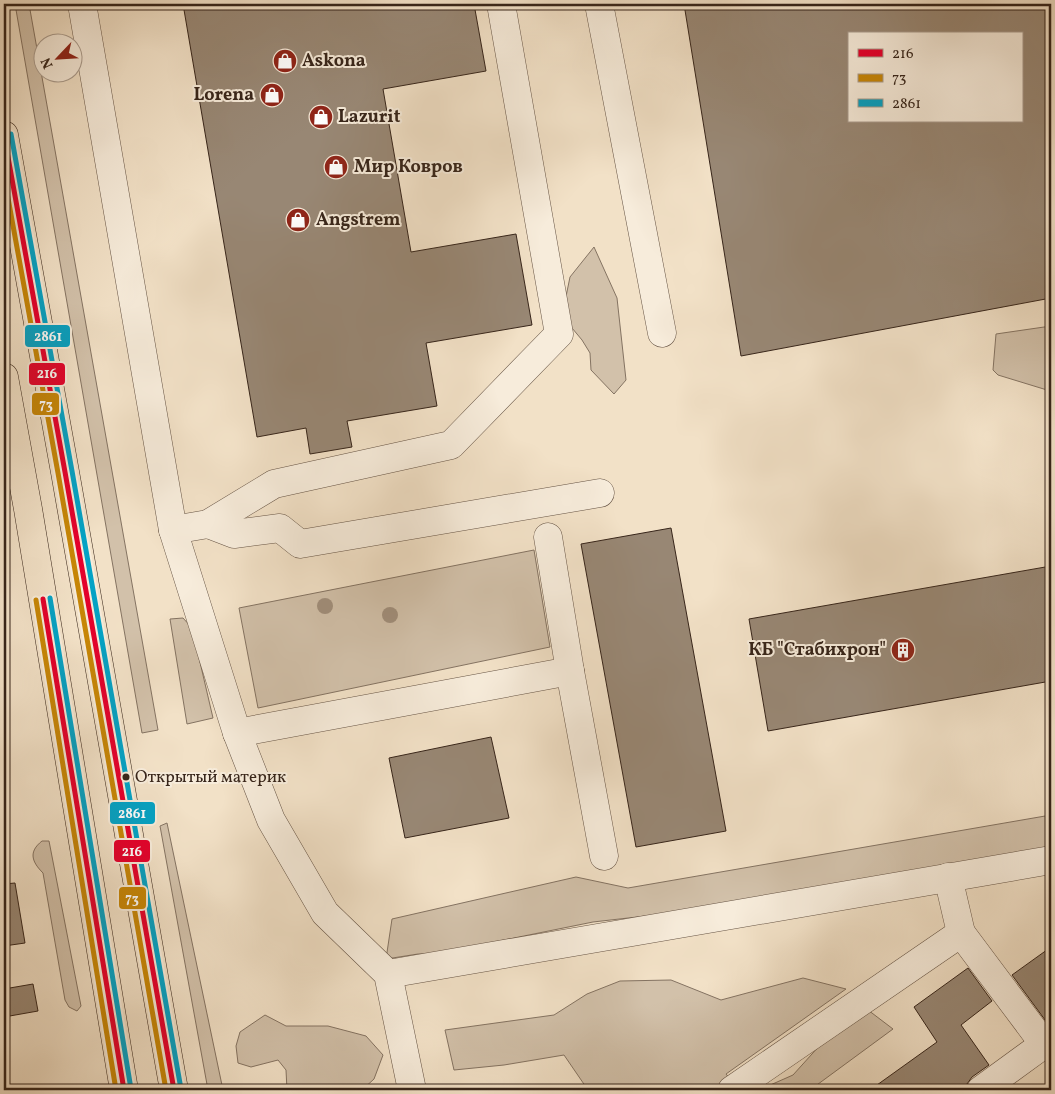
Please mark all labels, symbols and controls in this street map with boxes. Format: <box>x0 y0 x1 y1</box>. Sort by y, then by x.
north arrow <box>32 32 82 82</box>
legend <box>848 32 1022 122</box>
text: 216 <box>892 44 913 65</box>
shop icon: Askona <box>272 48 298 74</box>
place label: Askona <box>302 49 366 74</box>
text: N <box>37 54 58 71</box>
text: 73 <box>892 68 907 89</box>
shop icon: Lorena <box>259 82 285 108</box>
place label: Lorena <box>194 83 254 108</box>
text: 2861 <box>892 94 921 115</box>
shop icon: Lazurit <box>308 104 334 130</box>
place label: Lazurit <box>338 105 401 130</box>
shop icon: Мир Ковров <box>323 154 349 180</box>
place label: Мир Ковров <box>354 155 463 180</box>
shop icon: Angstrem <box>285 207 311 233</box>
place label: Angstrem <box>316 208 401 233</box>
line badge: 2861 <box>24 324 71 348</box>
text: 2861 <box>34 328 62 347</box>
line badge: 216 <box>28 362 66 386</box>
text: 216 <box>37 365 58 384</box>
line badge: 73 <box>31 392 60 416</box>
text: 73 <box>39 396 53 415</box>
building icon: КБ "Стабихрон" <box>890 637 916 663</box>
place label: КБ "Стабихрон" <box>748 638 886 663</box>
place label: Открытый материк <box>135 766 286 789</box>
marker: Открытый материк <box>121 772 131 782</box>
line badge: 2861 <box>109 801 156 825</box>
text: 2861 <box>118 805 146 824</box>
line badge: 216 <box>113 839 151 863</box>
text: 216 <box>122 843 143 862</box>
line badge: 73 <box>118 886 147 910</box>
text: 73 <box>125 890 139 909</box>

